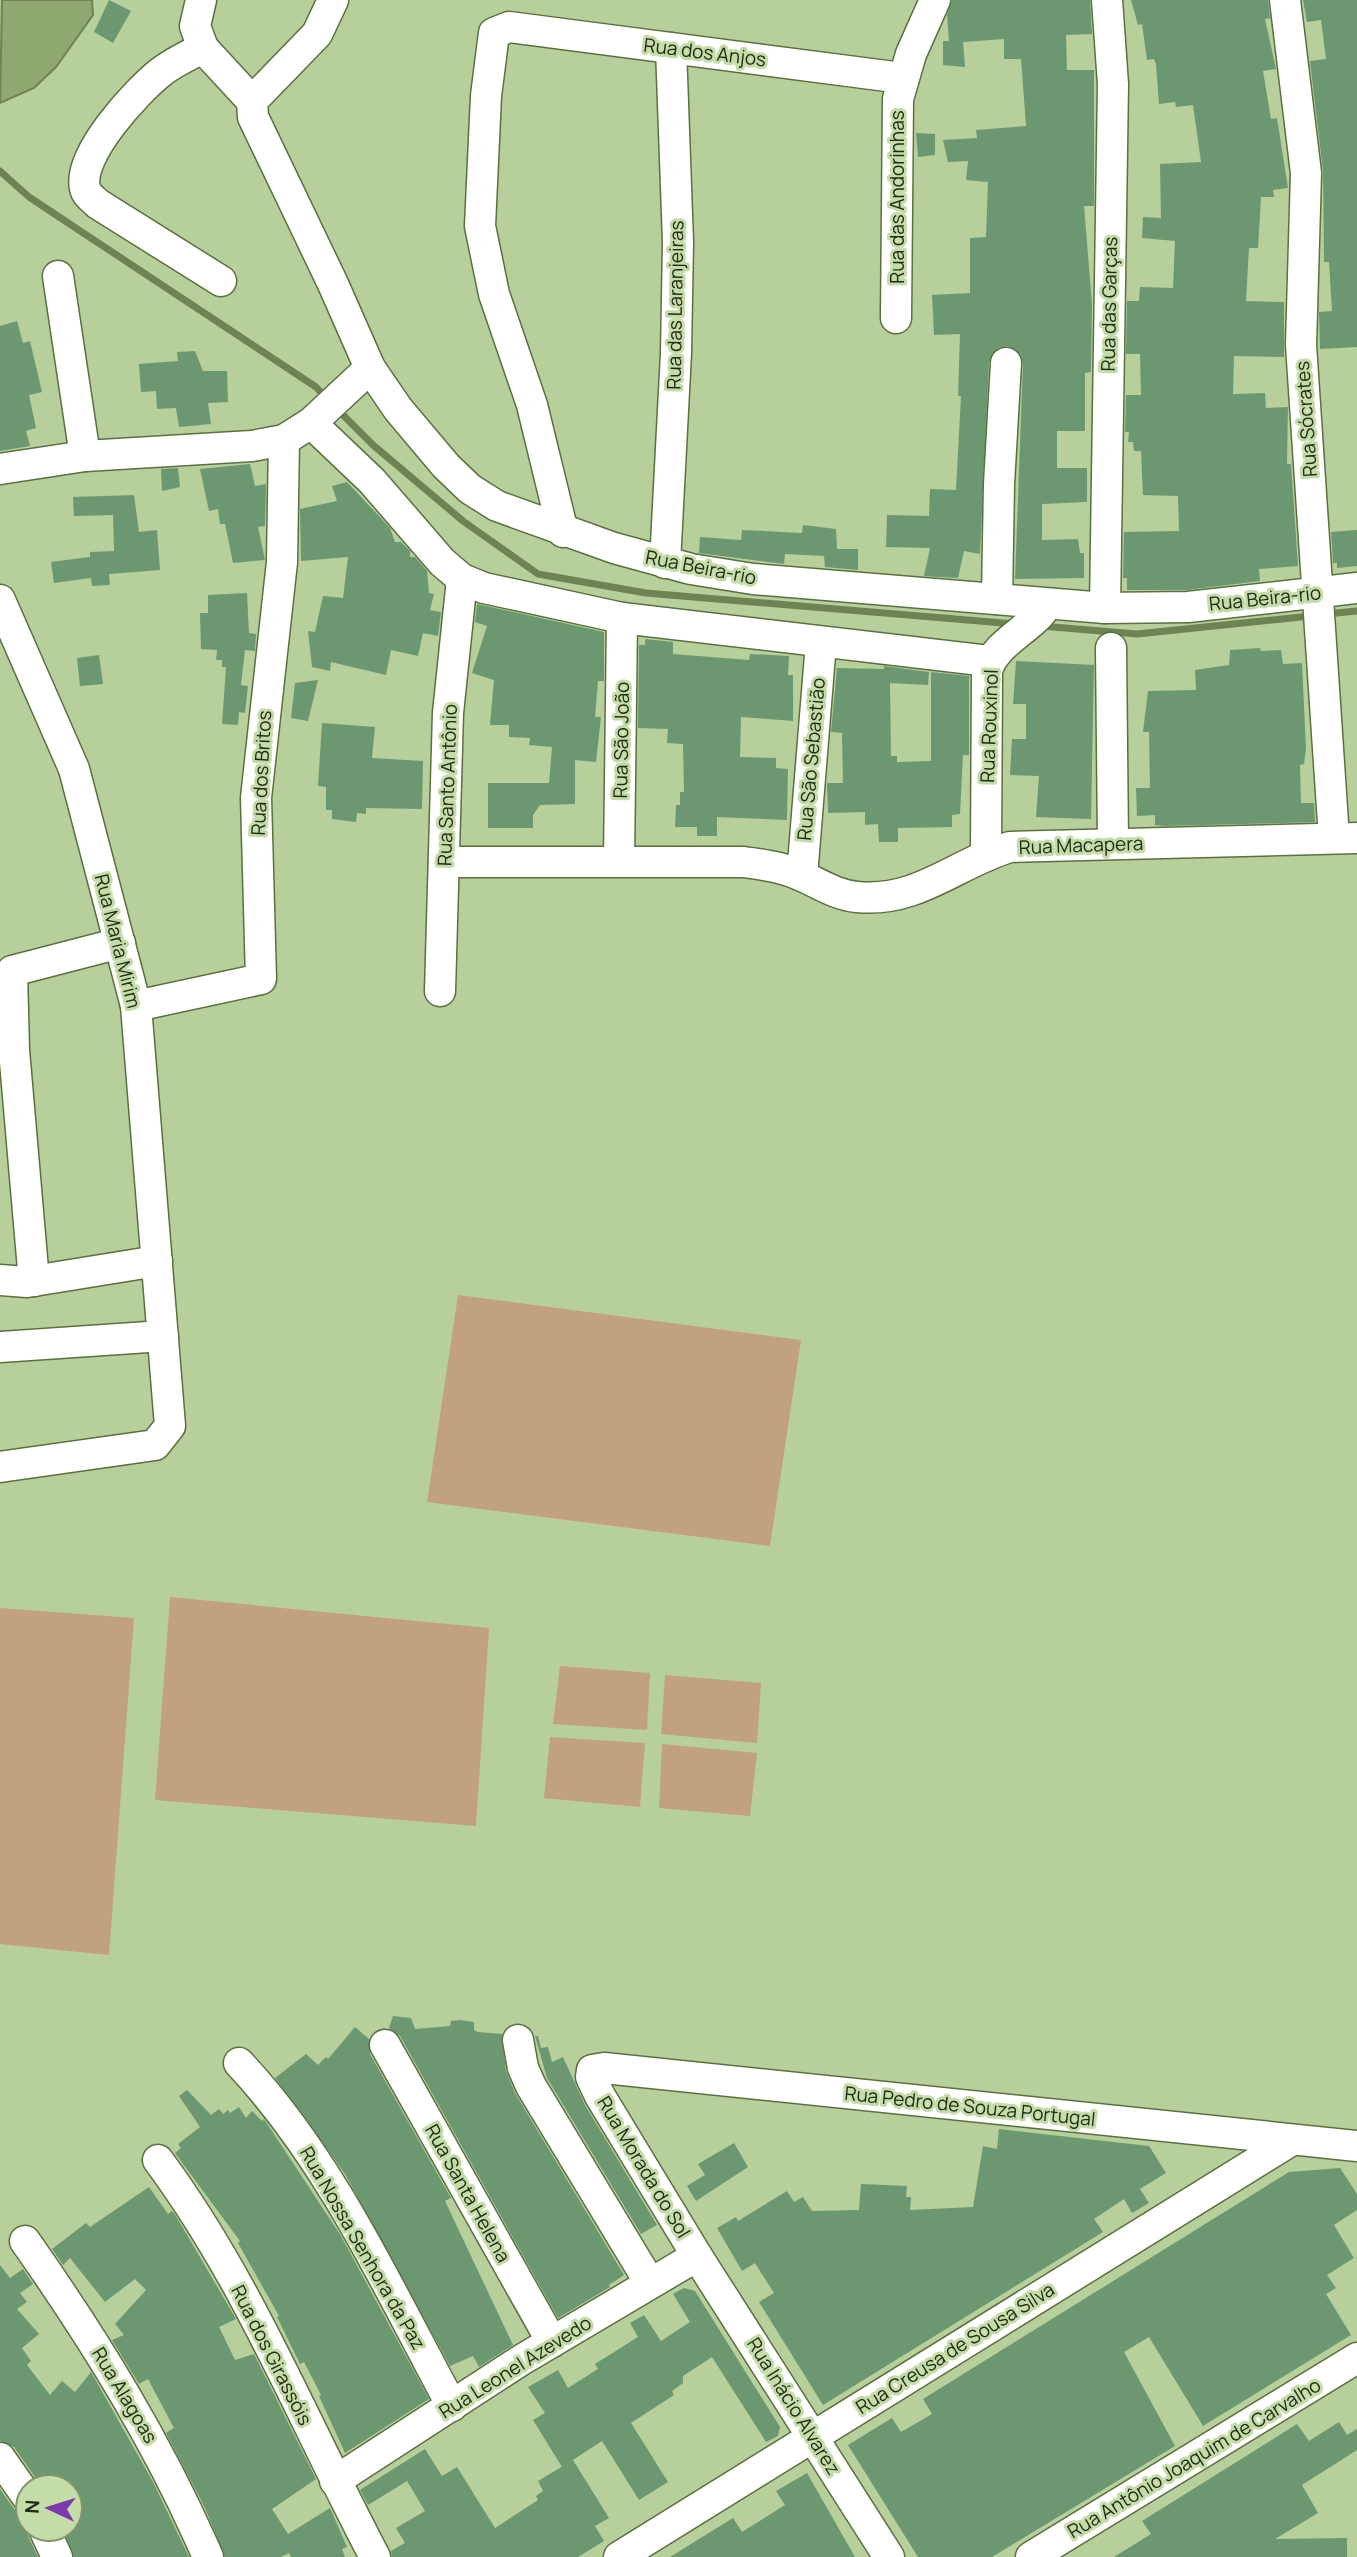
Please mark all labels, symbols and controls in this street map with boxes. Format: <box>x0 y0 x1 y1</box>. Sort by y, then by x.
street label: Rua dos Anjos <box>642 32 768 72</box>
street label: Rua das Andorinhas <box>884 110 910 284</box>
street label: Rua das Laranjeiras <box>661 220 689 390</box>
street label: Rua das Garças <box>1095 236 1123 372</box>
street label: Rua Sócrates <box>1289 360 1323 478</box>
street label: Rua Beira-rio <box>643 544 759 590</box>
street label: Rua Beira-rio <box>1208 579 1322 617</box>
street label: Rua Rouxinol <box>974 669 1004 783</box>
street label: Rua São Sebastião <box>791 676 831 842</box>
street label: Rua São João <box>607 681 635 799</box>
street label: Rua Santo Antônio <box>431 703 463 867</box>
street label: Rua dos Britos <box>245 710 277 836</box>
street label: Rua Macapera <box>1018 830 1144 860</box>
street label: Rua Maria Mirim <box>89 871 147 1011</box>
street label: Rua Pedro de Souza Portugal <box>843 2080 1097 2132</box>
street label: Rua Morada do Sol <box>591 2091 697 2243</box>
street label: Rua Santa Helena <box>419 2119 517 2267</box>
street label: Rua Nossa Senhora da Paz <box>294 2142 432 2354</box>
street label: Rua Creusa de Sousa Silva <box>851 2276 1059 2420</box>
street label: Rua dos Girassóis <box>225 2280 319 2430</box>
street label: Rua Leonel Azevedo <box>434 2310 596 2424</box>
street label: Rua Inácio Alvarez <box>741 2332 847 2480</box>
street label: Rua Alagoas <box>86 2342 164 2448</box>
street label: Rua Antônio Joaquim de Carvalho <box>1062 2372 1326 2544</box>
north arrow <box>14 2473 84 2543</box>
text: N <box>19 2499 45 2515</box>

